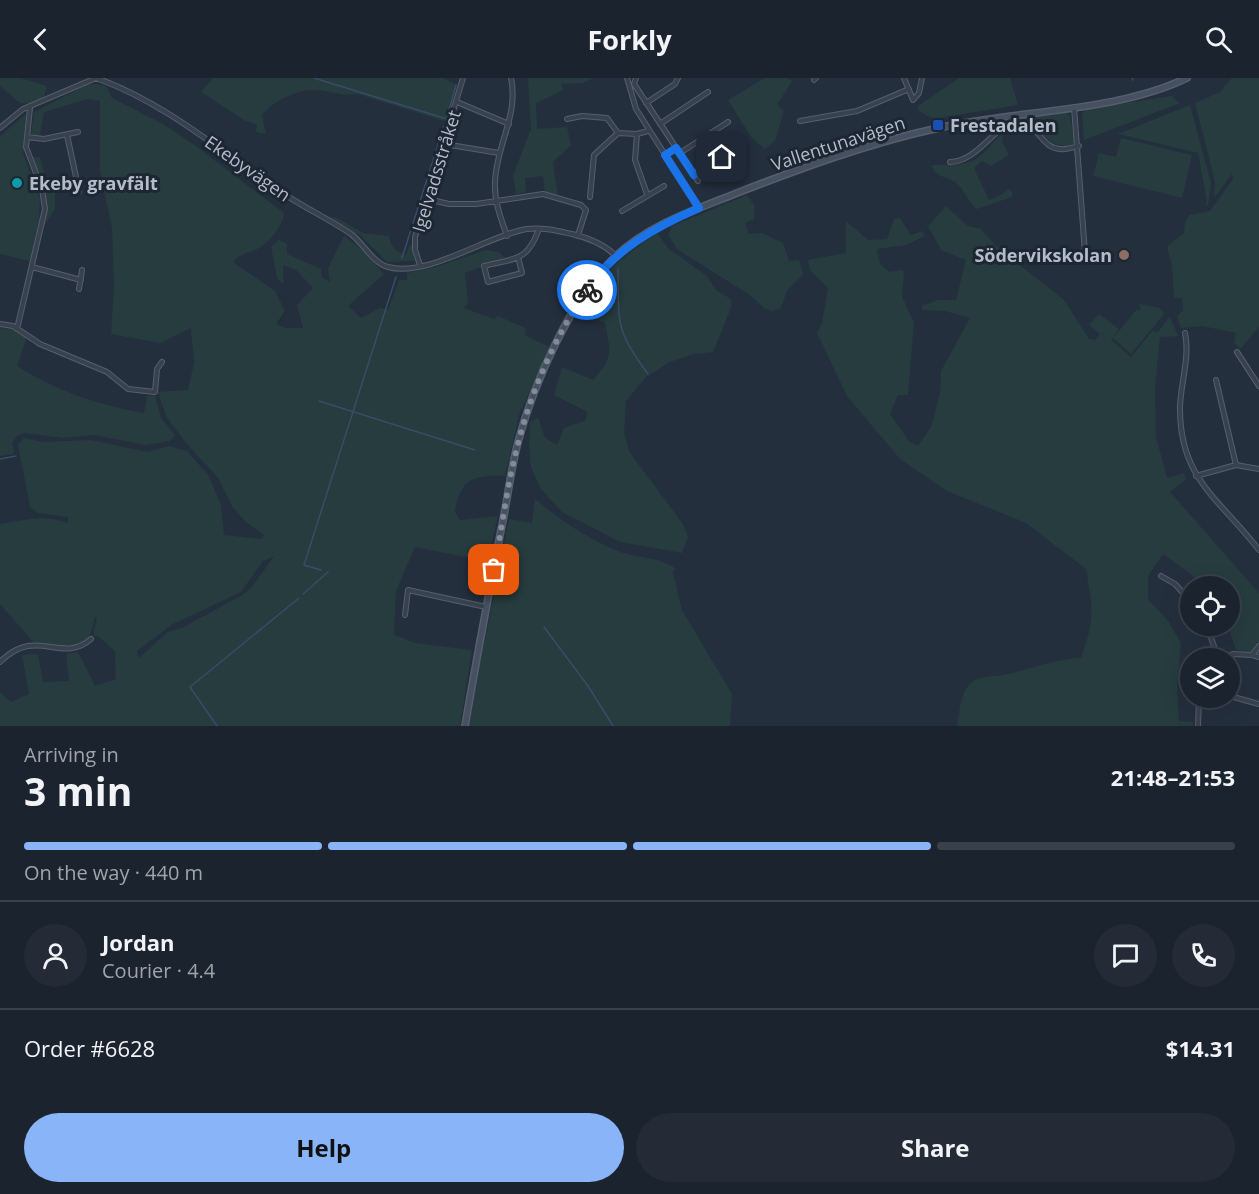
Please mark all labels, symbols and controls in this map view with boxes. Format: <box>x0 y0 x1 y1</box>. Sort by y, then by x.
text: Forkly <box>587 21 672 58</box>
icon: back <box>24 23 57 56</box>
icon: search <box>1202 23 1235 56</box>
street label: Igelvadsstråket <box>406 107 466 235</box>
street label: Vallentunavägen <box>768 110 908 176</box>
place label: Frestadalen <box>950 113 1057 137</box>
marker: Frestadalen <box>931 118 945 132</box>
street label: Ekebyvägen <box>200 130 296 206</box>
pin <box>696 131 747 182</box>
icon: home <box>705 140 738 173</box>
place label: Ekeby gravfält <box>29 171 158 195</box>
marker: Ekeby gravfält <box>10 176 24 190</box>
place label: Södervikskolan <box>974 243 1112 267</box>
marker: Södervikskolan <box>1117 248 1131 262</box>
courier <box>557 260 617 320</box>
icon: bike <box>571 274 604 307</box>
pin <box>468 544 519 595</box>
icon: bag <box>477 553 510 586</box>
map controls <box>1180 576 1240 708</box>
button: locate <box>1180 576 1240 636</box>
button: layers <box>1180 648 1240 708</box>
text: Arriving in <box>24 741 119 768</box>
text: 21:48–21:53 <box>1111 762 1235 792</box>
text: 3 min <box>24 764 132 817</box>
text: On the way · 440 m <box>24 859 203 886</box>
button: person <box>24 924 87 987</box>
button: chat <box>1094 924 1157 987</box>
button: phone <box>1172 924 1235 987</box>
text: Jordan <box>102 927 175 957</box>
text: Courier · 4.4 <box>102 957 215 984</box>
text: Order #6628 <box>24 1033 155 1063</box>
text: $14.31 <box>1166 1033 1235 1063</box>
button: Help <box>24 1113 624 1182</box>
button: Share <box>636 1113 1235 1182</box>

